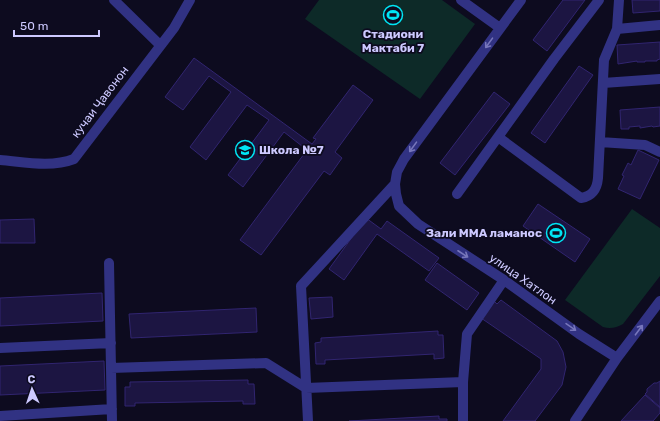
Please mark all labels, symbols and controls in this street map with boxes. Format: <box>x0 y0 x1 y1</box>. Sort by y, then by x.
sports icon: Стадиони Мактаби 7 <box>382 4 404 26</box>
scale bar <box>14 12 99 38</box>
text: 50 m <box>20 19 48 33</box>
place label: Стадиони Мактаби 7 <box>362 27 424 55</box>
one-way arrow <box>485 37 493 48</box>
street label: кучаи Ҷавонон <box>68 63 132 141</box>
school or university icon: Школа №7 <box>234 139 256 161</box>
one-way arrow <box>408 142 417 153</box>
place label: Школа №7 <box>259 143 324 157</box>
sports icon: Зали MMA ламанос <box>545 222 567 244</box>
place label: Зали MMA ламанос <box>426 226 542 240</box>
one-way arrow <box>458 250 469 258</box>
street label: улица Хатлон <box>487 251 559 307</box>
one-way arrow <box>565 323 576 331</box>
one-way arrow <box>635 324 643 335</box>
north arrow <box>12 369 52 409</box>
text: С <box>27 373 36 386</box>

